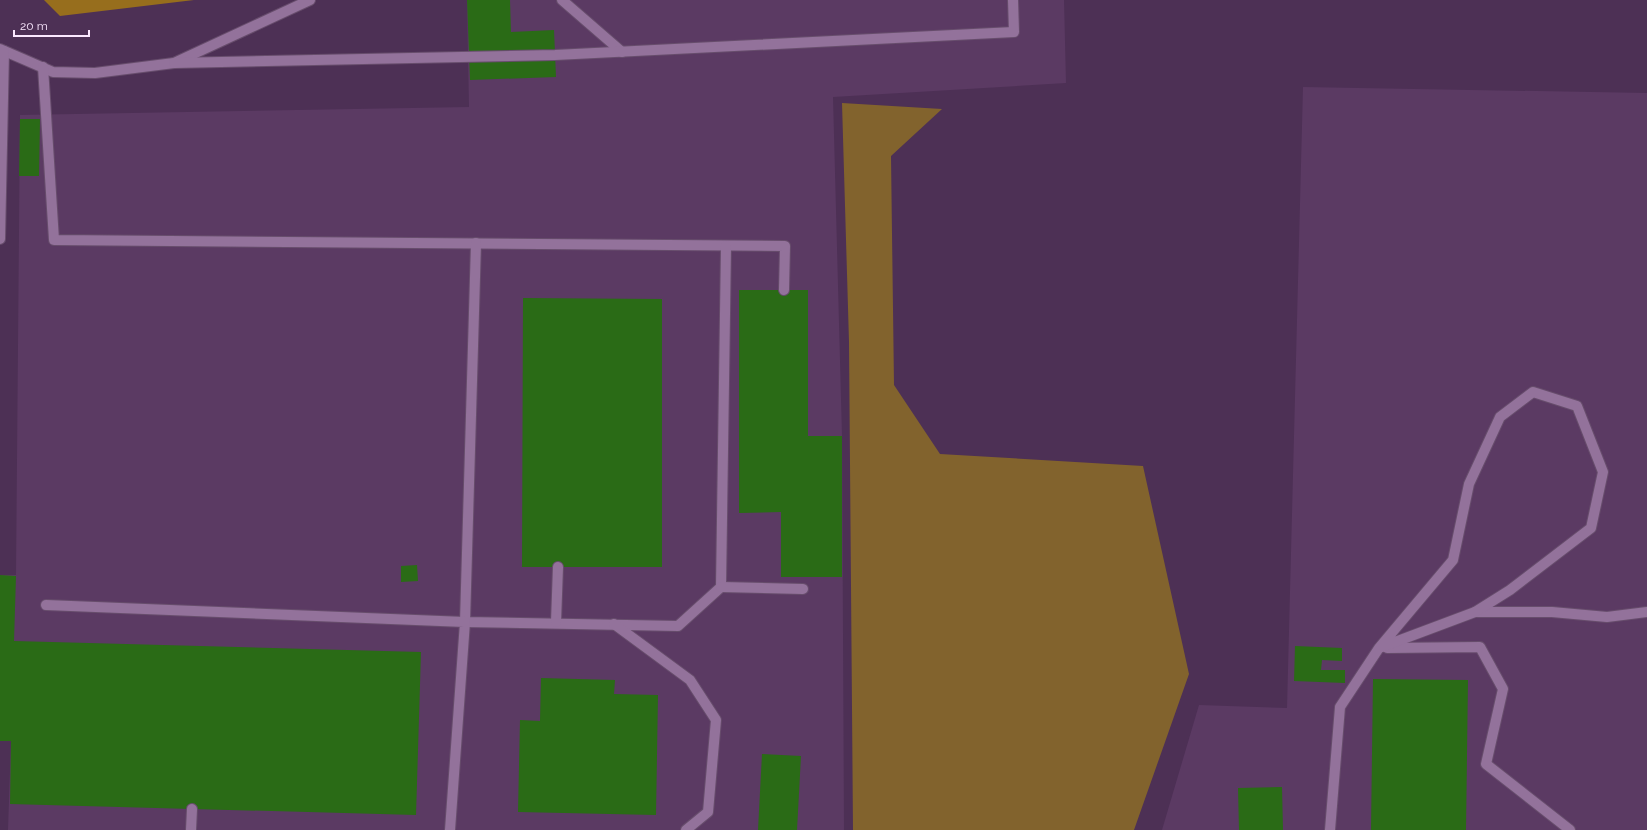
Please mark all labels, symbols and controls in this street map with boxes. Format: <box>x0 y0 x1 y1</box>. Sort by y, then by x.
scale bar <box>14 12 89 38</box>
text: 20 m <box>20 19 48 33</box>

